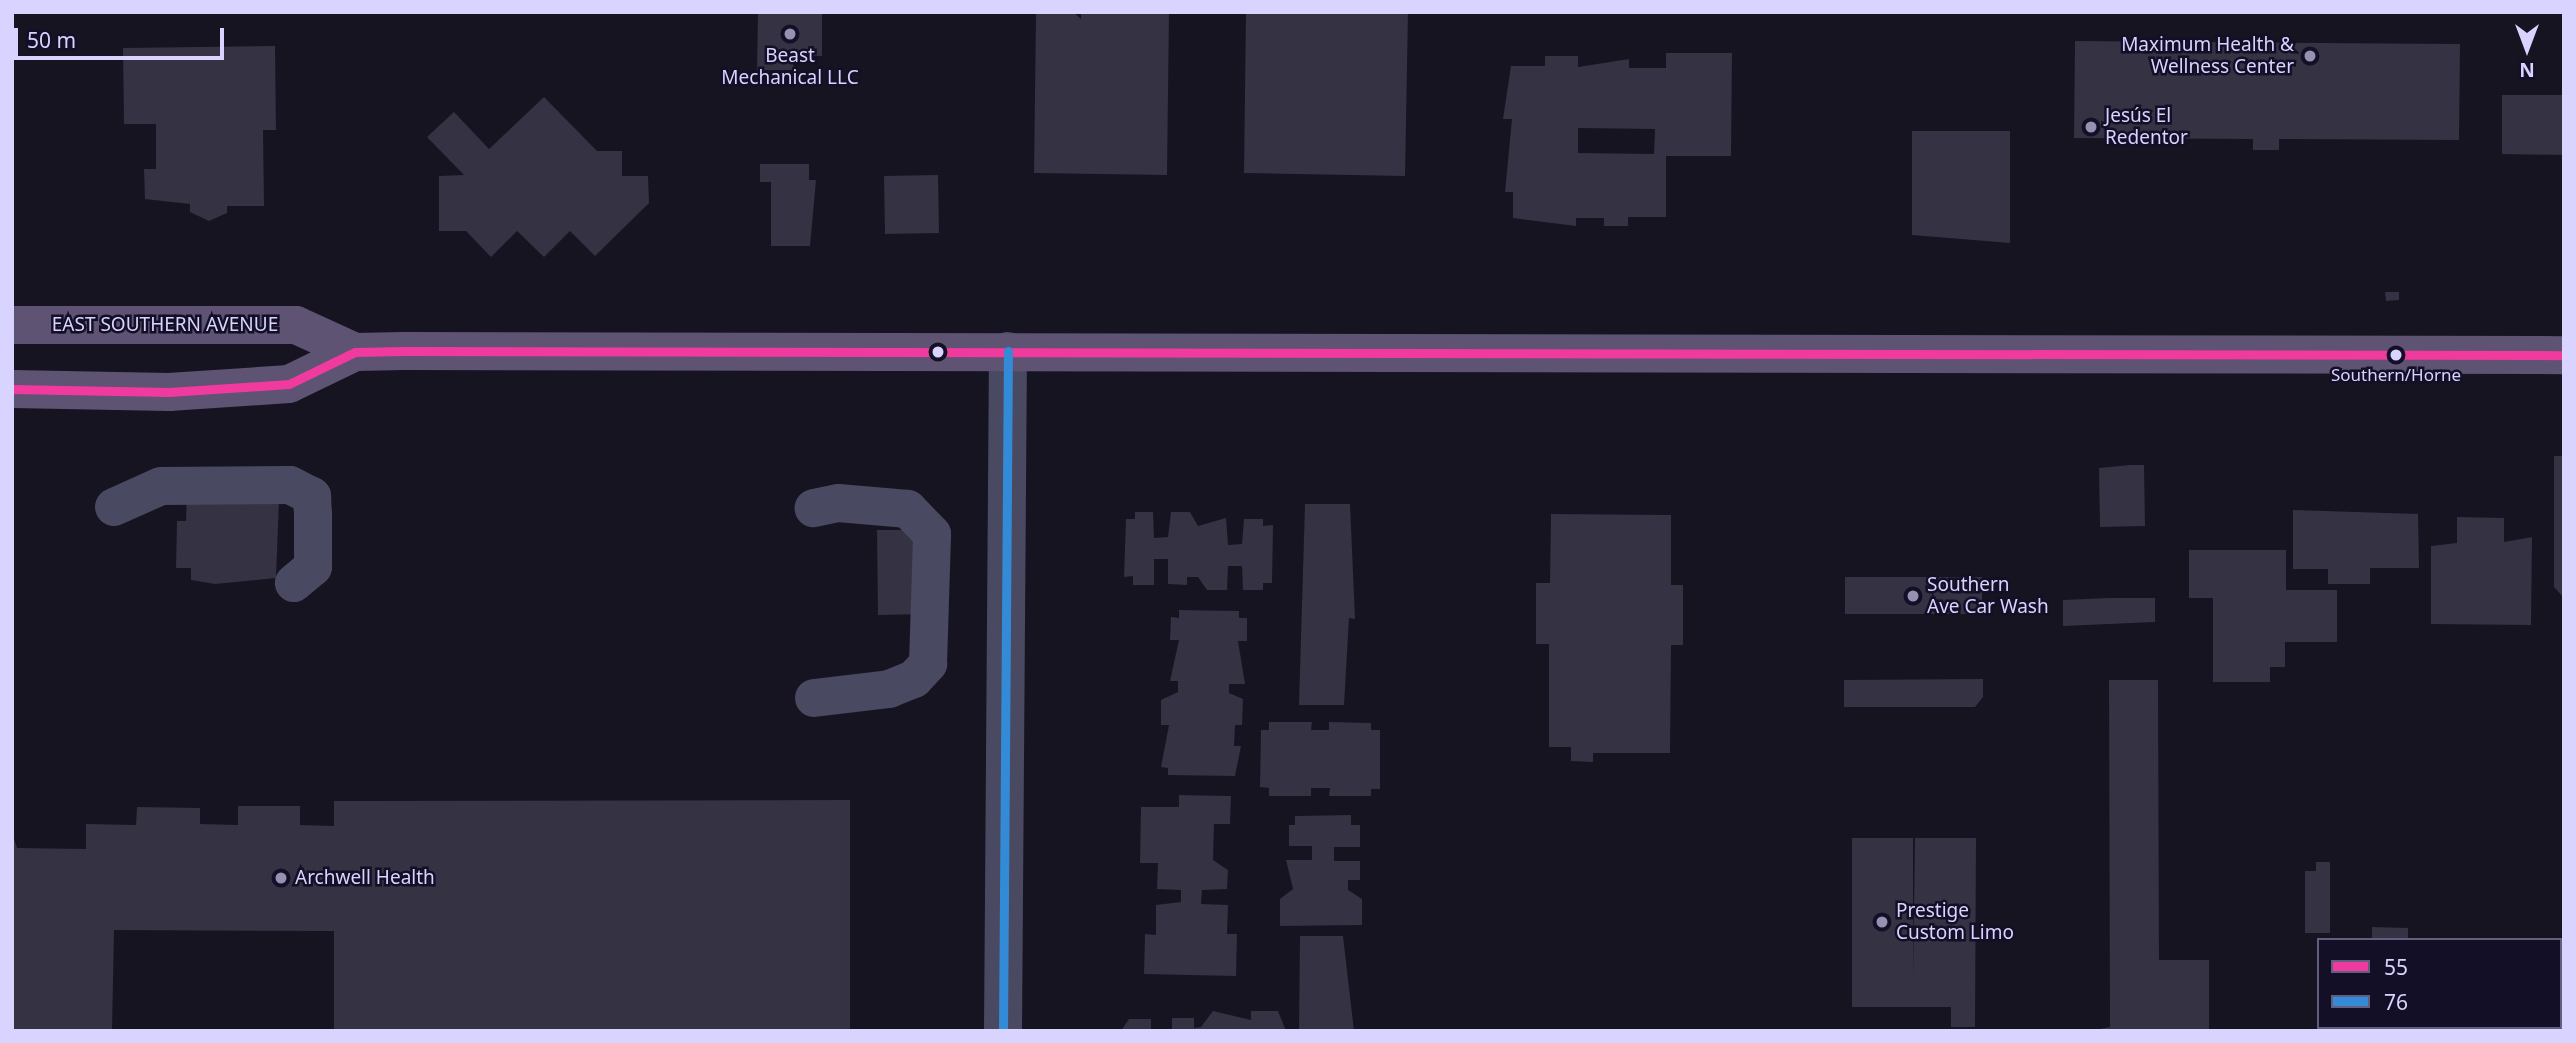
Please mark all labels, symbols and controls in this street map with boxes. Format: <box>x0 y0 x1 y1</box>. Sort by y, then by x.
scale bar <box>18 14 228 58</box>
north arrow <box>2492 14 2562 84</box>
text: 50 m <box>27 26 76 54</box>
marker: Beast Mechanical LLC <box>782 26 798 42</box>
place label: Maximum Health & Wellness Center <box>2121 34 2294 78</box>
place label: Beast Mechanical LLC <box>721 45 859 89</box>
marker: Maximum Health & Wellness Center <box>2300 46 2320 66</box>
text: N <box>2519 57 2535 83</box>
place label: Jesús El Redentor <box>2105 105 2188 149</box>
marker: Jesús El Redentor <box>2083 119 2099 135</box>
street label: EAST SOUTHERN AVENUE <box>52 314 278 336</box>
unlabelled marker <box>931 345 945 359</box>
marker: Southern/Horne <box>2389 348 2403 362</box>
place label: Southern/Horne <box>2331 365 2461 385</box>
place label: Southern Ave Car Wash <box>1927 574 2049 618</box>
marker: Southern Ave Car Wash <box>1905 588 1921 604</box>
place label: Archwell Health <box>295 867 435 889</box>
marker: Archwell Health <box>273 870 289 886</box>
place label: Prestige Custom Limo <box>1896 900 2014 944</box>
marker: Prestige Custom Limo <box>1874 914 1890 930</box>
legend <box>2317 938 2562 1029</box>
text: 55 <box>2384 953 2408 981</box>
text: 76 <box>2384 988 2408 1016</box>

